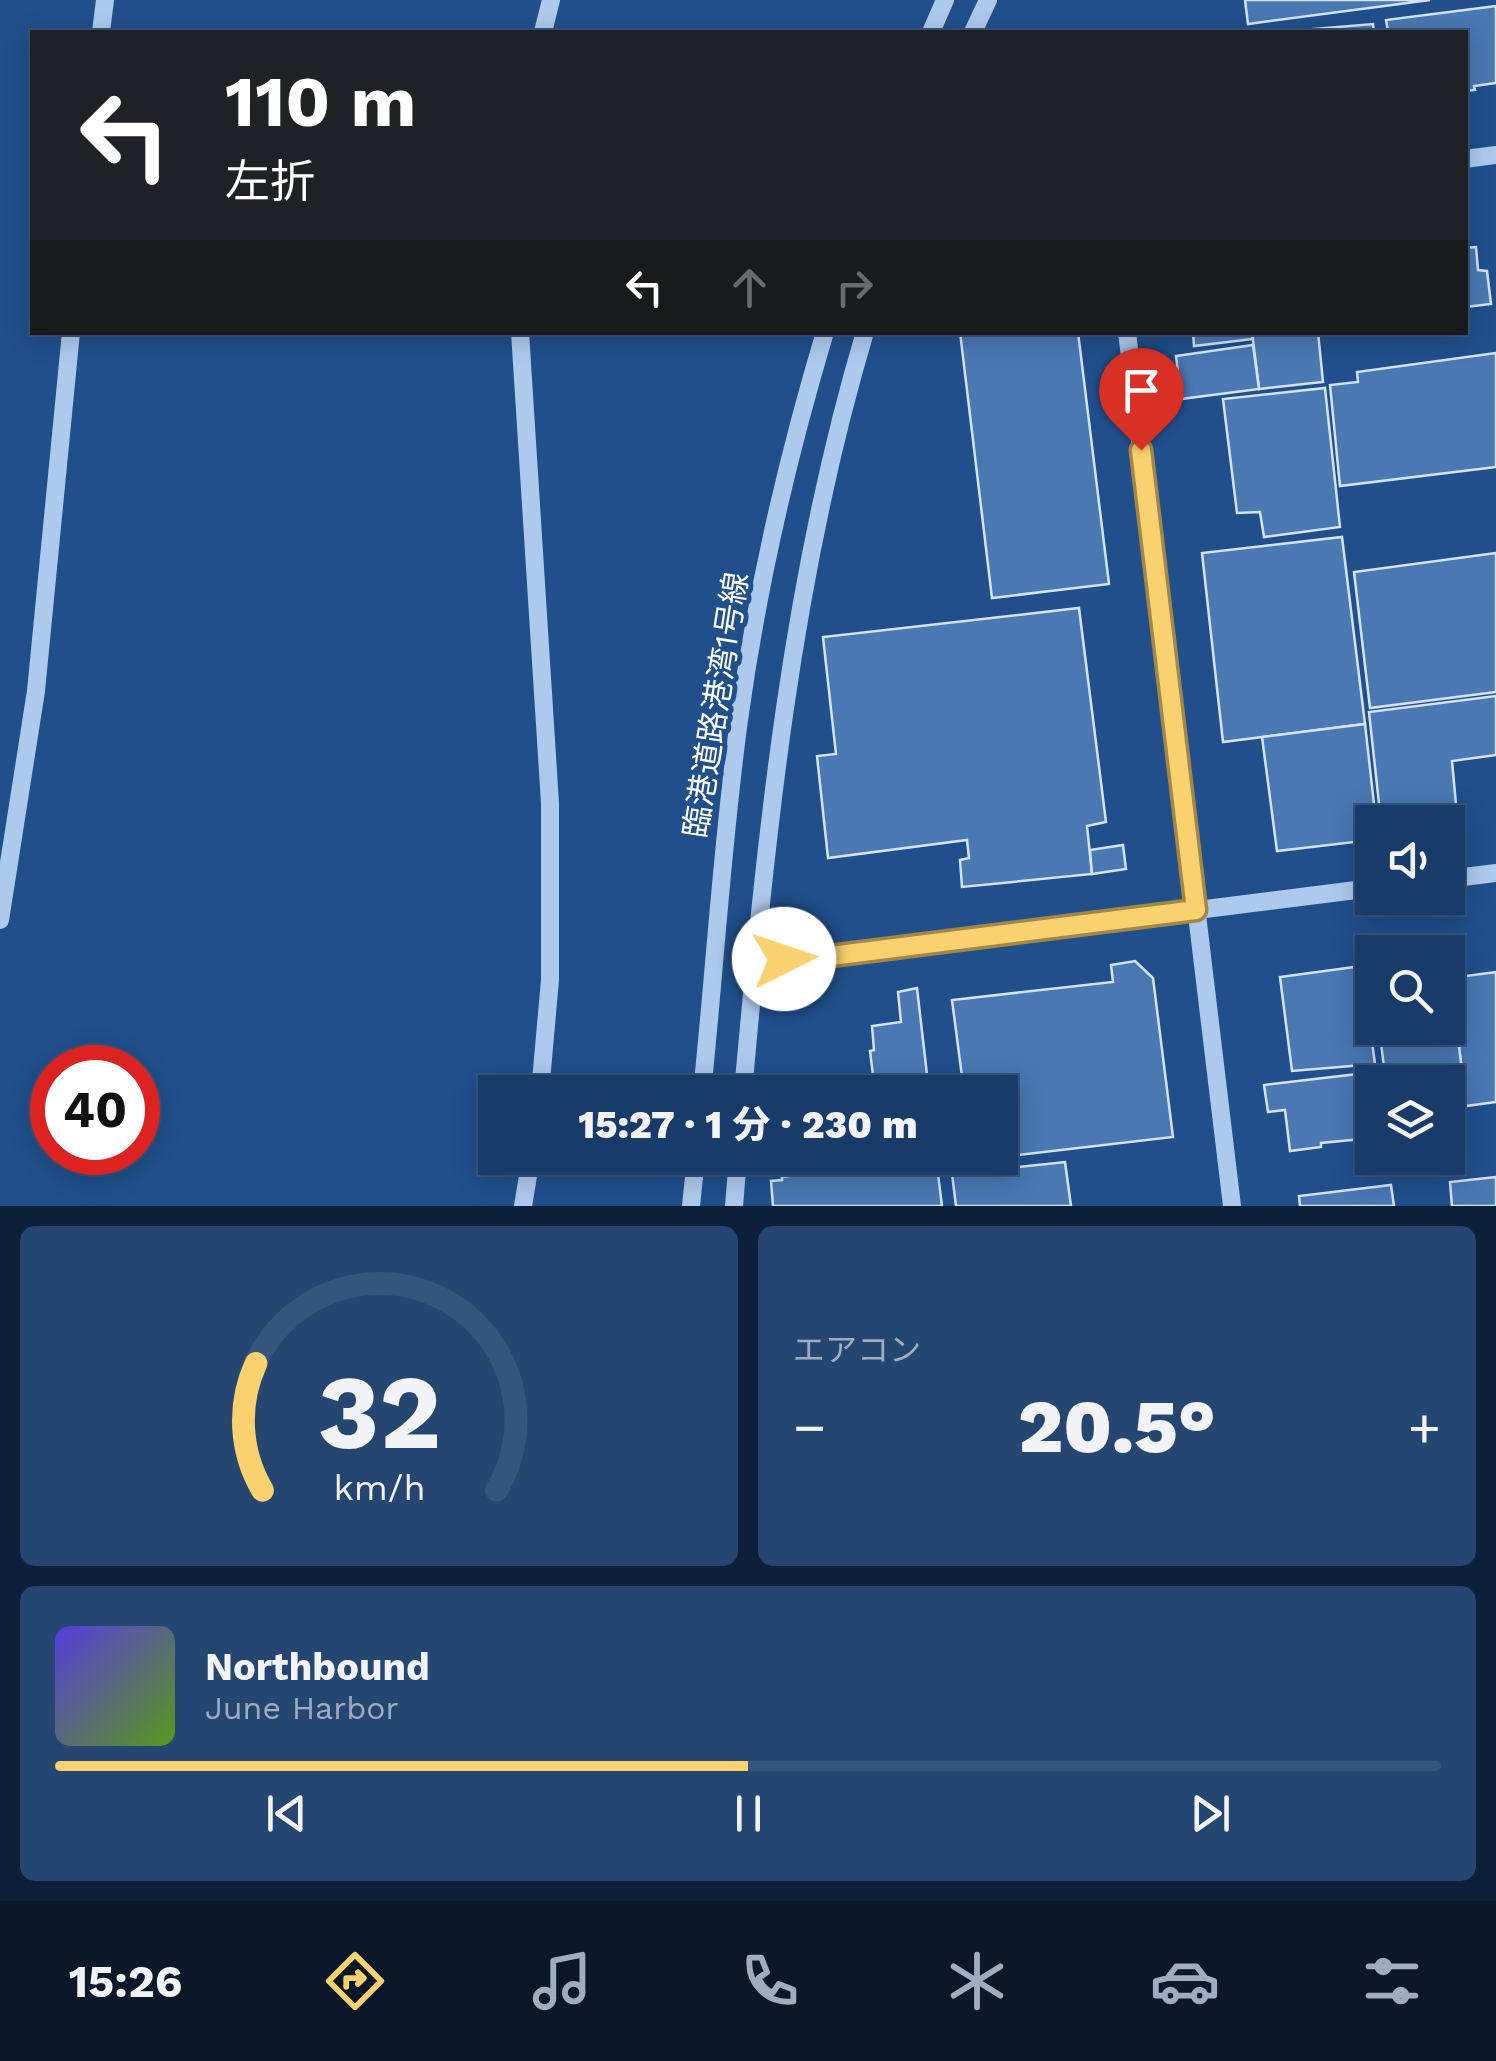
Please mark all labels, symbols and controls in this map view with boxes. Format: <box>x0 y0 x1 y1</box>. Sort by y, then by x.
text: 110 m <box>225 61 416 143</box>
icon: left <box>60 70 190 200</box>
text: 左折 <box>225 155 315 208</box>
icon: left <box>617 260 672 315</box>
icon: ahead <box>722 260 777 315</box>
icon: right <box>827 260 882 315</box>
pin <box>1099 348 1184 451</box>
icon: arrive <box>1114 363 1169 418</box>
street label: 臨港道路港湾1号線 <box>676 569 756 841</box>
map controls <box>1355 805 1465 1175</box>
button: sound <box>1355 805 1465 915</box>
position arrow <box>732 907 836 1011</box>
button: search <box>1355 935 1465 1045</box>
speed limit sign: 40 <box>30 1045 160 1175</box>
button: layers <box>1355 1065 1465 1175</box>
text: 15:27 · 1 分 · 230 m <box>578 1103 918 1147</box>
text: エアコン <box>793 1331 921 1369</box>
text: 32 <box>317 1351 441 1473</box>
text: 20.5° <box>1018 1382 1216 1470</box>
text: − <box>793 1395 826 1459</box>
text: + <box>1408 1395 1441 1459</box>
text: km/h <box>333 1467 425 1509</box>
text: Northbound <box>205 1645 430 1689</box>
text: June Harbor <box>205 1689 399 1727</box>
icon: previous <box>259 1786 314 1841</box>
icon: pause <box>721 1786 776 1841</box>
icon: next <box>1183 1786 1238 1841</box>
icon: directions <box>320 1946 390 2016</box>
icon: music <box>527 1946 597 2016</box>
icon: phone <box>735 1946 805 2016</box>
icon: climate <box>942 1946 1012 2016</box>
icon: car <box>1150 1946 1220 2016</box>
icon: filters <box>1357 1946 1427 2016</box>
text: 15:26 <box>69 1955 182 2008</box>

